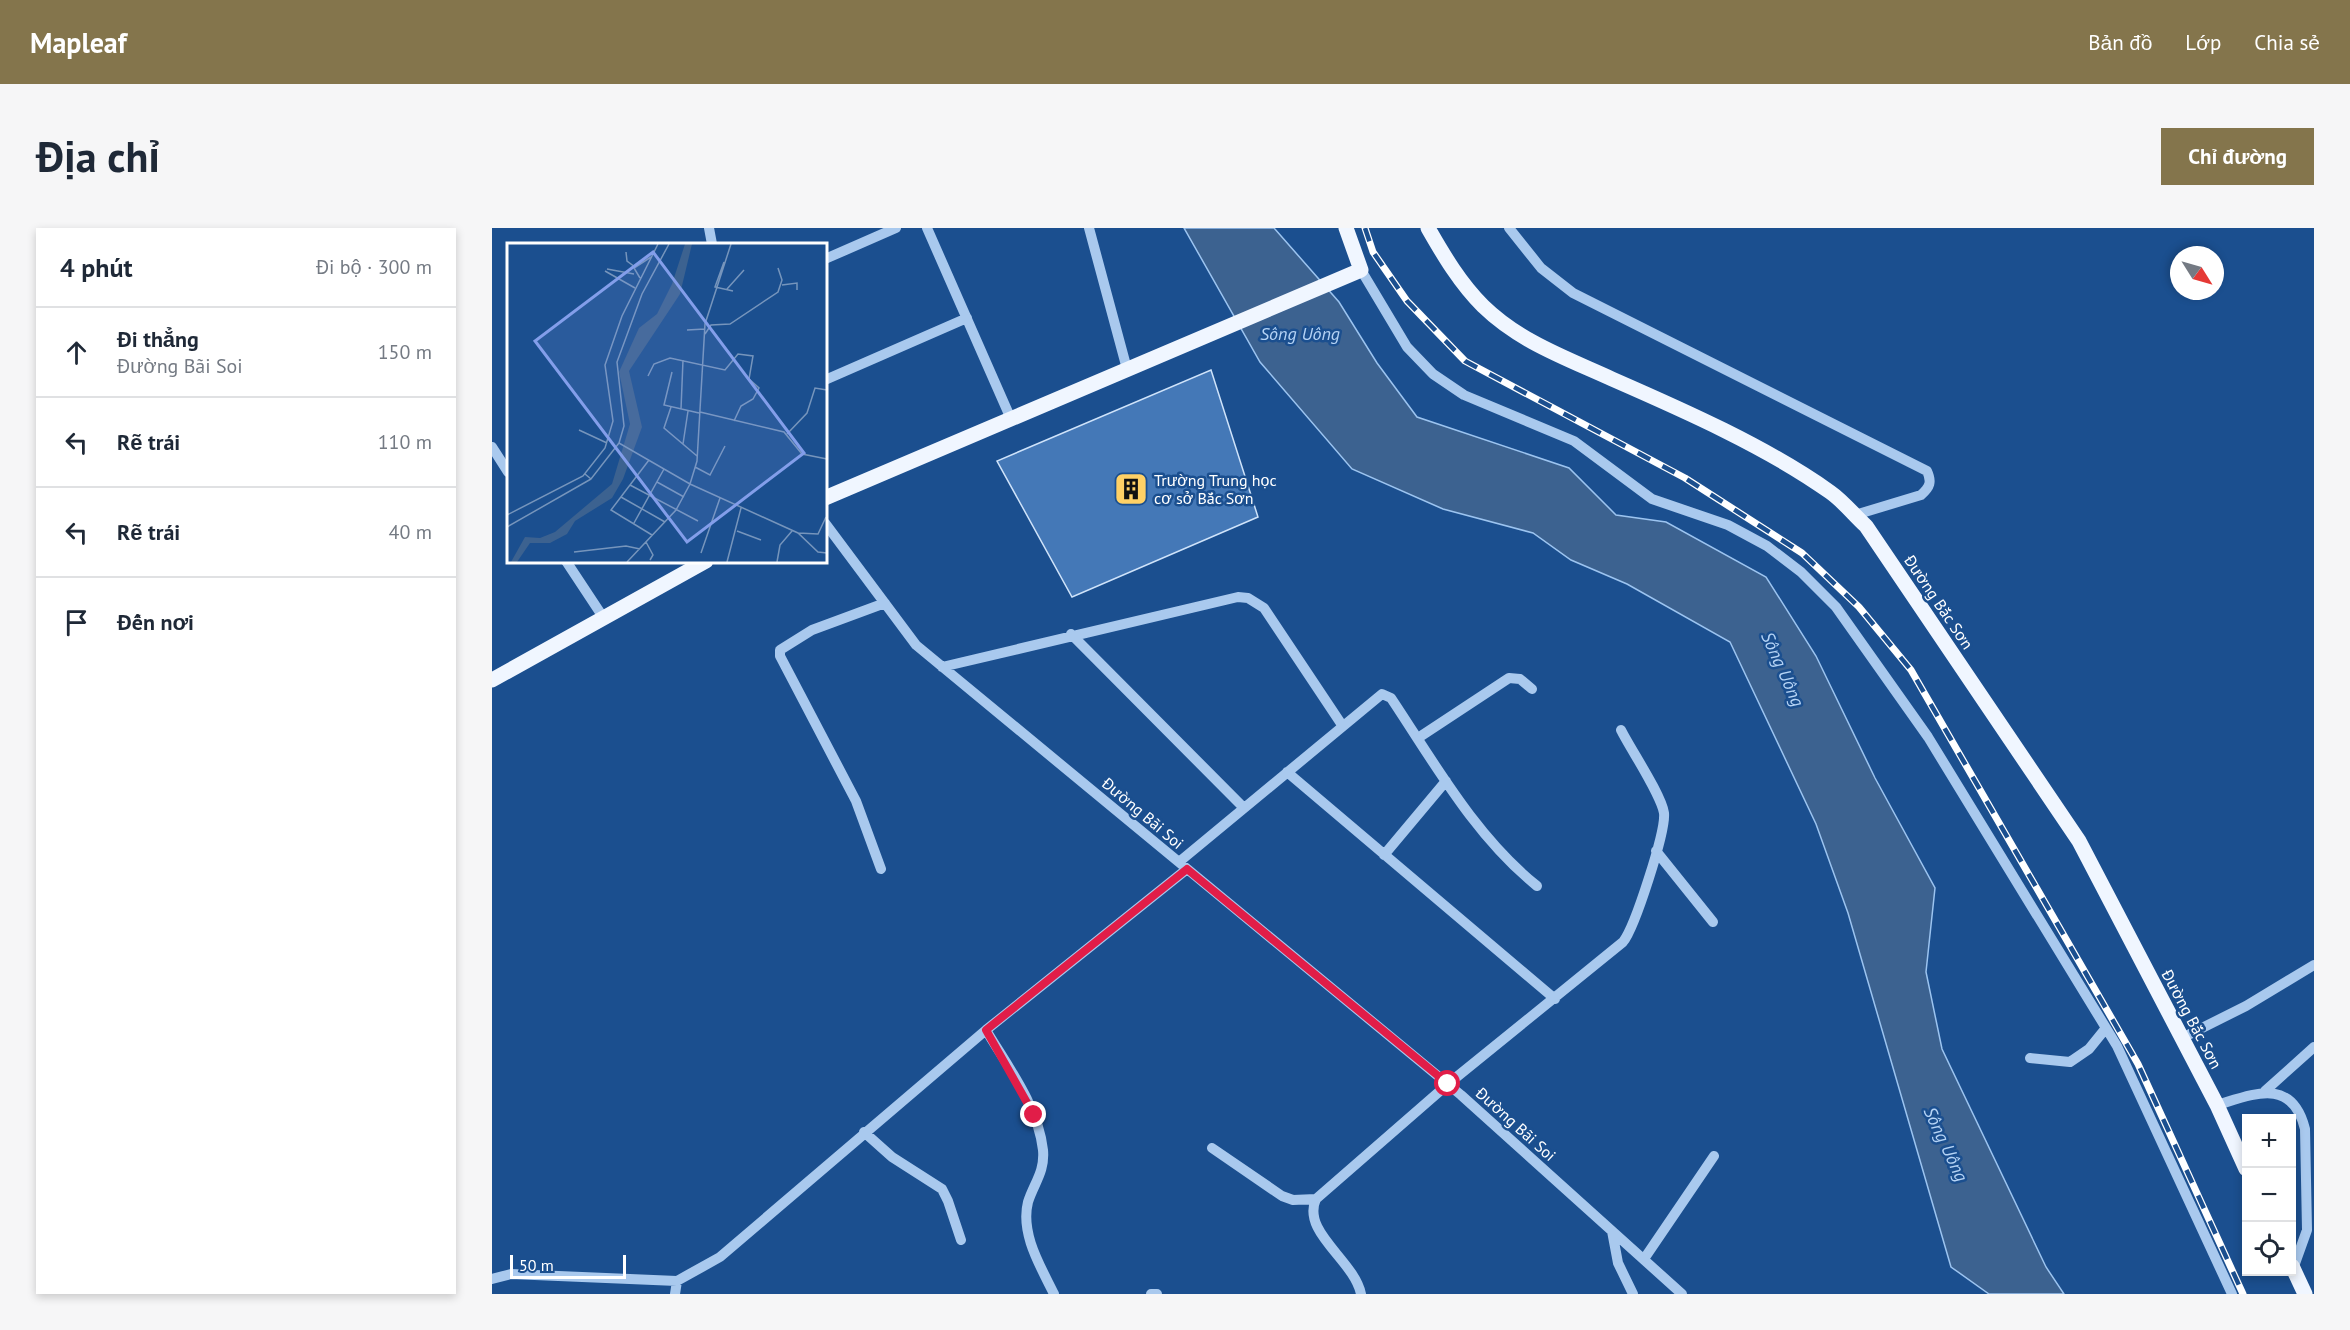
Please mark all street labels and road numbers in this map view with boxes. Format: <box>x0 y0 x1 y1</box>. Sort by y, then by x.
street label: Đường Bắc Sơn <box>1900 550 1978 653</box>
street label: Đường Bãi Soi <box>1097 772 1188 853</box>
street label: Đường Bắc Sơn <box>2157 965 2227 1072</box>
street label: Đường Bãi Soi <box>1471 1082 1560 1165</box>

